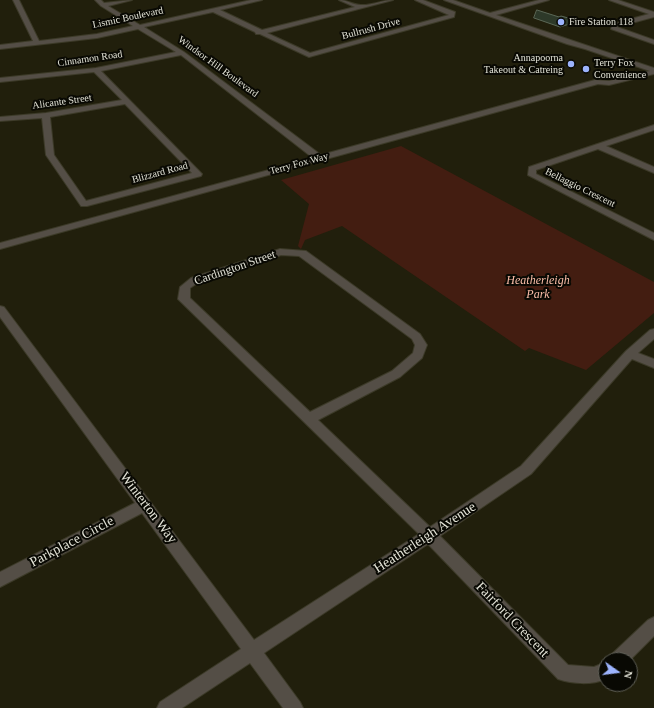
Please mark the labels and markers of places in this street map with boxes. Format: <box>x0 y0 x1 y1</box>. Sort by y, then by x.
place label: Fire Station 118 <box>569 16 633 28</box>
marker: Fire Station 118 <box>556 17 566 27</box>
place label: Annapoorna Takeout & Catreing <box>484 52 563 76</box>
place label: Terry Fox Convenience <box>594 57 646 80</box>
marker: Annapoorna Takeout & Catreing <box>566 59 576 69</box>
marker: Terry Fox Convenience <box>581 64 591 74</box>

